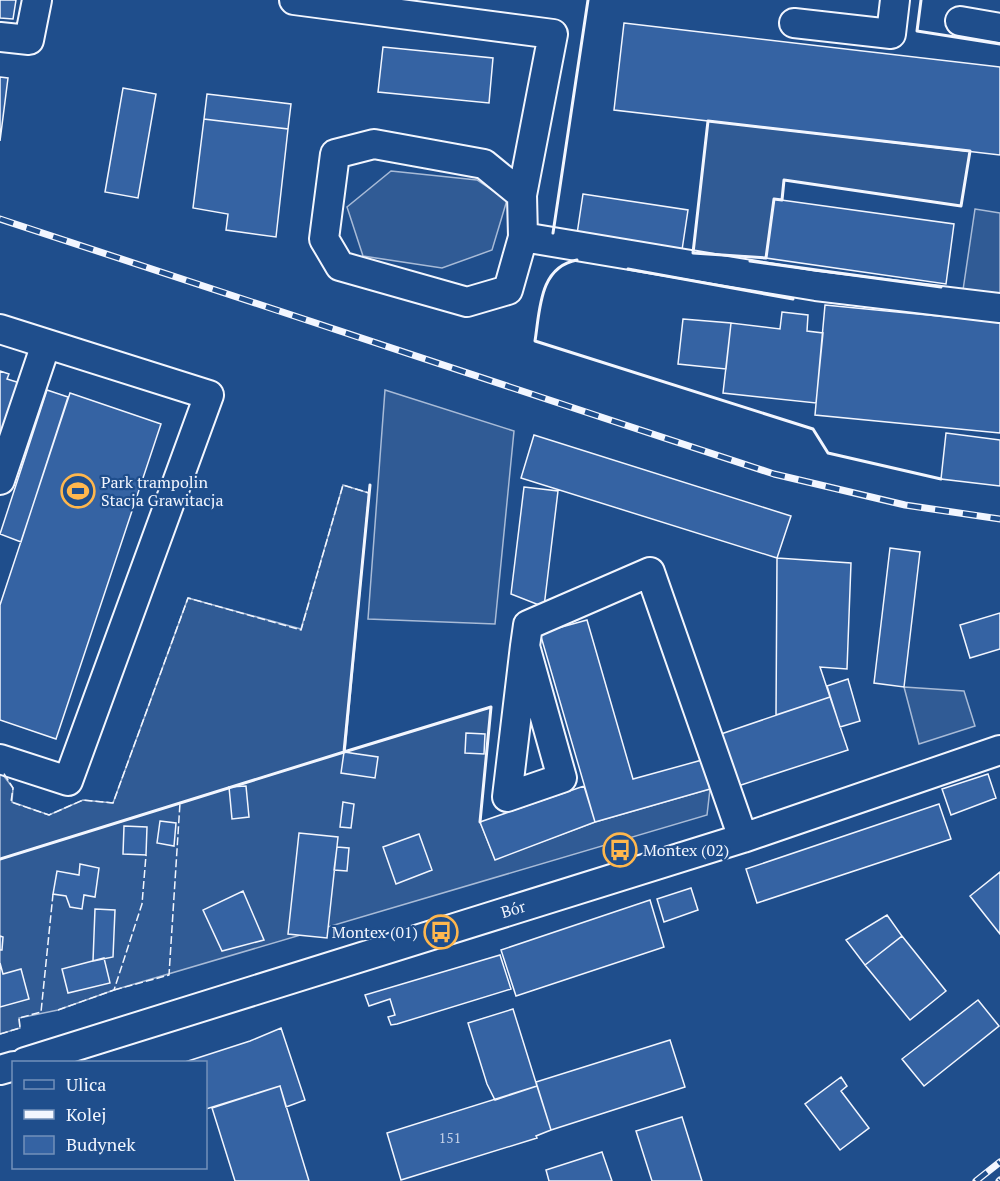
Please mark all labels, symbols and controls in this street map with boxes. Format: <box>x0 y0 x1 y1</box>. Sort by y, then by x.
place label: Park trampolin Stacja Grawitacja <box>101 471 223 511</box>
sports icon: Park trampolin Stacja Grawitacja <box>60 473 96 509</box>
bus stop icon: Montex (02) <box>602 832 638 868</box>
place label: Montex (02) <box>643 839 729 861</box>
street label: Bór <box>498 895 529 923</box>
bus stop icon: Montex (01) <box>423 914 459 950</box>
place label: Montex (01) <box>332 921 418 943</box>
legend <box>12 1061 207 1169</box>
text: Ulica <box>66 1072 106 1096</box>
text: Kolej <box>66 1102 106 1126</box>
house number: 151 <box>439 1128 461 1147</box>
text: Budynek <box>66 1132 136 1156</box>

